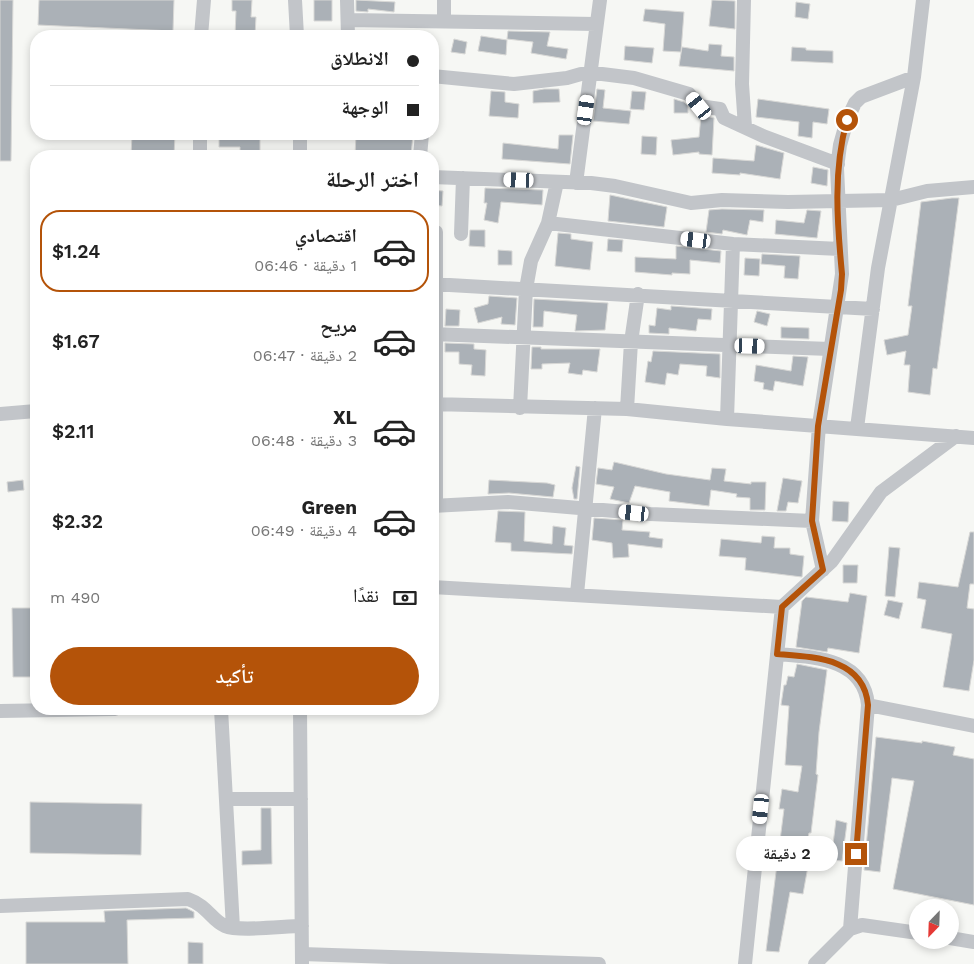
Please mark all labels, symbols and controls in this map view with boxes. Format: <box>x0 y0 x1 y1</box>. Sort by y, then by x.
text: الانطلاق <box>330 47 389 70</box>
car <box>683 90 714 122</box>
car <box>576 94 595 126</box>
text: الوجهة <box>341 96 389 119</box>
route start <box>836 109 858 131</box>
text: اختر الرحلة <box>326 167 419 192</box>
car <box>503 172 534 188</box>
text: اقتصادي <box>295 224 357 247</box>
icon: car <box>372 229 417 274</box>
car <box>680 231 711 249</box>
text: $1.24 <box>52 240 100 263</box>
text: 1 دقيقة · 06:46 <box>254 256 357 275</box>
text: مريح <box>320 314 357 337</box>
icon: car <box>372 319 417 364</box>
text: $1.67 <box>52 330 100 353</box>
car <box>734 338 765 354</box>
text: 2 دقيقة · 06:47 <box>253 346 357 365</box>
text: XL <box>333 406 357 429</box>
icon: car <box>372 409 417 454</box>
text: $2.11 <box>52 420 94 443</box>
text: 3 دقيقة · 06:48 <box>251 431 357 450</box>
text: Green <box>301 496 357 519</box>
icon: car <box>372 499 417 544</box>
car <box>618 504 649 522</box>
text: $2.32 <box>52 510 103 533</box>
text: 4 دقيقة · 06:49 <box>251 521 357 540</box>
text: نقدًا <box>353 584 379 607</box>
icon: cash <box>391 584 419 612</box>
text: 490 m <box>50 588 100 607</box>
button: تأكيد <box>50 647 419 705</box>
car <box>751 793 770 825</box>
callout: 2 دقيقة <box>736 836 838 872</box>
route end <box>845 843 867 865</box>
text: 2 دقيقة <box>763 844 811 863</box>
north arrow <box>909 899 959 949</box>
map controls <box>909 899 959 949</box>

